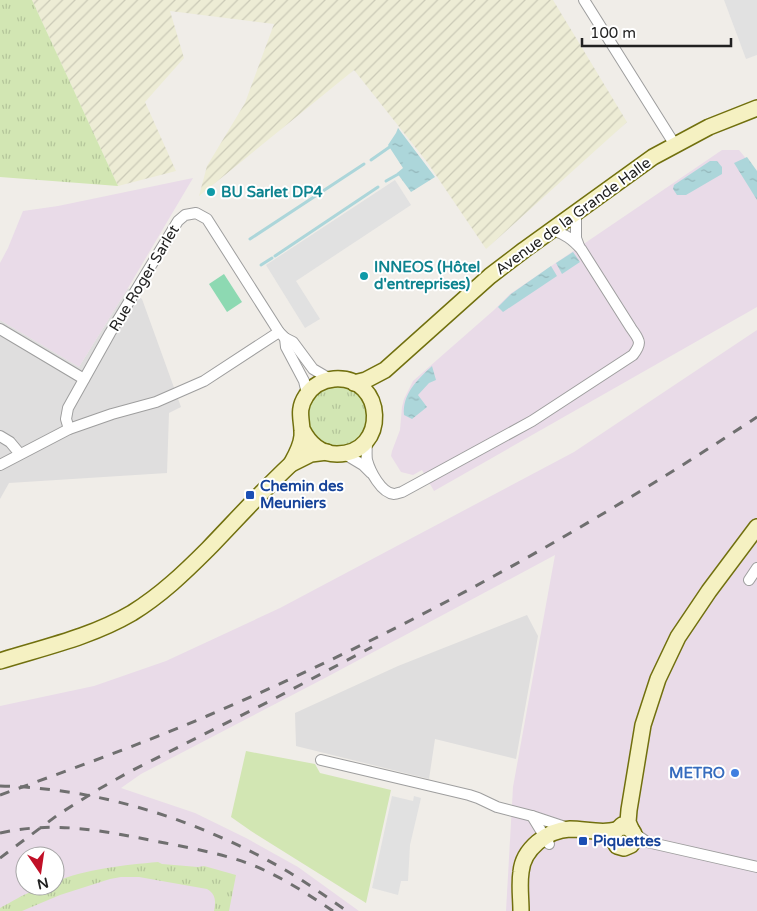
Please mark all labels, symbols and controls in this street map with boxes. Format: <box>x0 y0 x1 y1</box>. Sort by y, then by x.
scale bar <box>582 15 731 47</box>
text: 100 m <box>590 24 636 42</box>
street label: Avenue de la Grande Halle <box>492 154 654 278</box>
place label: BU Sarlet DP4 <box>221 183 323 201</box>
marker: BU Sarlet DP4 <box>205 186 217 198</box>
street label: Rue Roger Sarlet <box>105 221 183 334</box>
place label: INNEOS (Hôtel d'entreprises) <box>374 258 480 294</box>
marker: INNEOS (Hôtel d'entreprises) <box>358 270 370 282</box>
place label: Chemin des Meuniers <box>260 477 344 512</box>
marker: Chemin des Meuniers <box>244 489 256 501</box>
place label: METRO <box>669 764 725 782</box>
marker: METRO <box>729 767 741 779</box>
place label: Piquettes <box>593 832 661 851</box>
marker: Piquettes <box>577 835 589 847</box>
north arrow <box>15 846 65 896</box>
text: N <box>35 874 50 893</box>

